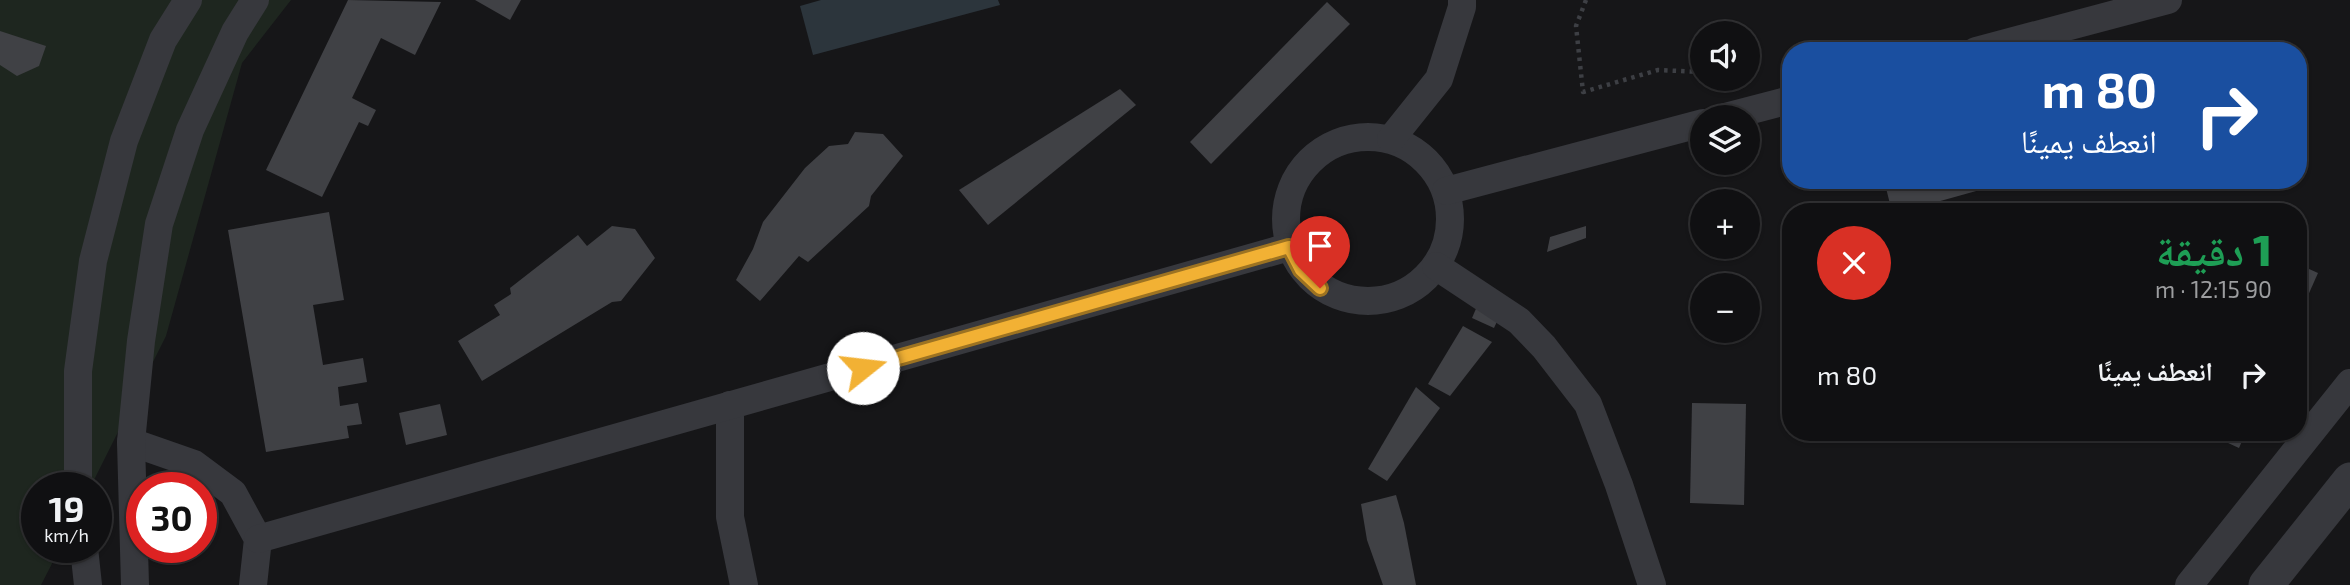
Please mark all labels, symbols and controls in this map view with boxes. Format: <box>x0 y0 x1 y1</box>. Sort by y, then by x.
map controls <box>1690 21 1760 343</box>
button: sound <box>1690 21 1760 91</box>
text: 80 m <box>2042 59 2157 118</box>
icon: right <box>2181 70 2272 161</box>
button: layers <box>1690 105 1760 175</box>
text: انعطف يمينًا <box>2021 121 2157 159</box>
button: + <box>1690 189 1760 259</box>
pin <box>1290 216 1350 288</box>
text: 1 دقيقة <box>2156 224 2272 274</box>
button: close <box>1817 226 1891 300</box>
icon: arrive <box>1301 227 1339 265</box>
button: − <box>1690 273 1760 343</box>
text: 90 m · 12:15 <box>2155 275 2272 303</box>
position arrow <box>826 331 900 405</box>
text: انعطف يمينًا <box>2097 355 2213 386</box>
icon: right <box>2234 356 2272 394</box>
text: 80 m <box>1817 359 1877 390</box>
speed limit sign: 30 <box>126 472 217 563</box>
text: 19 <box>49 487 84 529</box>
text: km/h <box>44 524 89 546</box>

